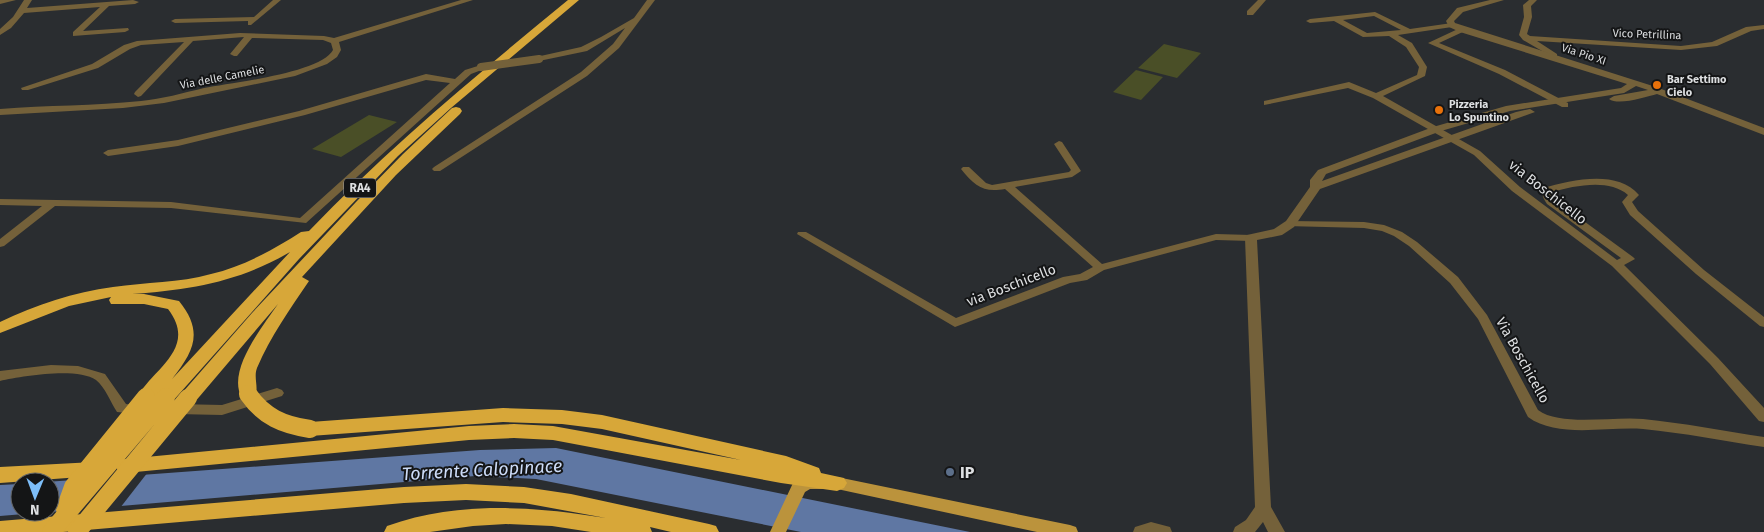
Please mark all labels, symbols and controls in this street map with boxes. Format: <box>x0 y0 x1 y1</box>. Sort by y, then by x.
street label: Vico Petrillina <box>1612 27 1682 42</box>
street label: Via Pio XI <box>1560 41 1608 68</box>
street label: Via delle Camelie <box>179 63 265 92</box>
place label: Bar Settimo Cielo <box>1667 73 1727 99</box>
marker: Bar Settimo Cielo <box>1651 79 1663 91</box>
place label: Pizzeria Lo Spuntino <box>1449 98 1510 124</box>
marker: Pizzeria Lo Spuntino <box>1433 104 1445 116</box>
street label: via Boschicello <box>1505 157 1590 228</box>
road number: RA4 <box>344 178 376 198</box>
street label: via Boschicello <box>964 261 1058 310</box>
street label: Via Boschicello <box>1492 314 1553 406</box>
water label: Torrente Calopinace <box>401 455 563 485</box>
place label: IP <box>960 463 975 482</box>
marker: IP <box>944 466 956 478</box>
north arrow <box>10 472 60 522</box>
text: N <box>30 501 40 518</box>

